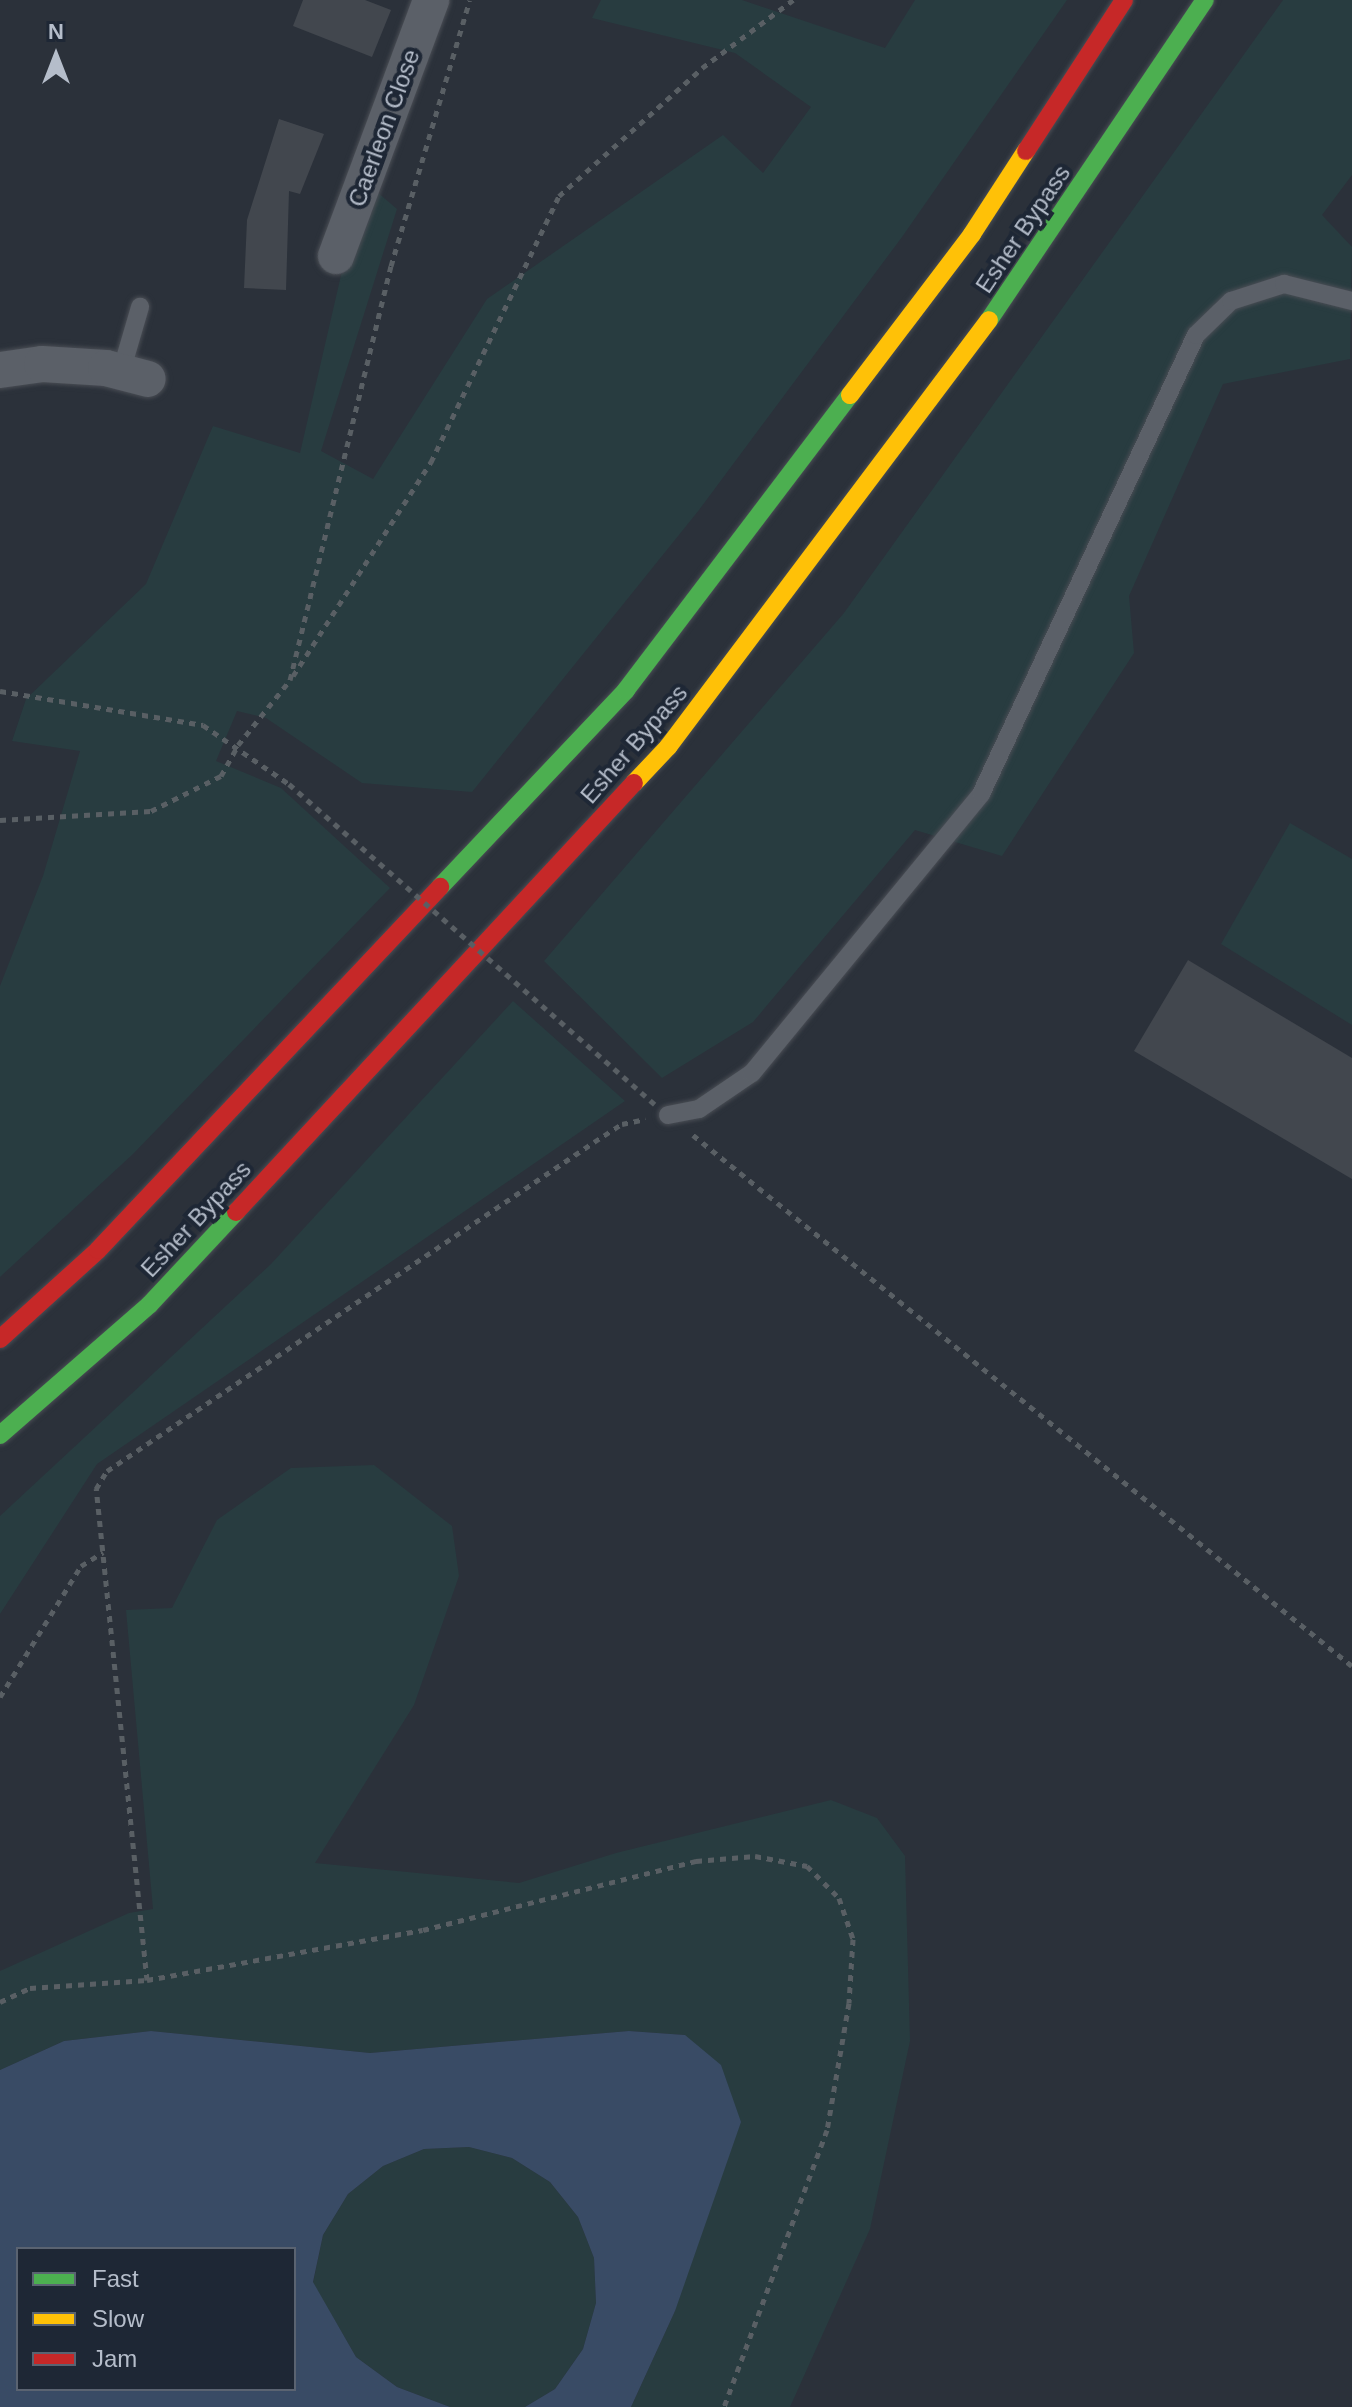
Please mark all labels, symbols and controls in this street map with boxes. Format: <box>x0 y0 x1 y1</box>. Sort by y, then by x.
north arrow <box>16 16 96 96</box>
text: N <box>48 19 64 44</box>
street label: Caerleon Close <box>342 45 426 211</box>
street label: Esher Bypass <box>970 160 1076 298</box>
street label: Esher Bypass <box>575 679 693 809</box>
street label: Esher Bypass <box>135 1155 257 1283</box>
legend <box>16 2247 296 2391</box>
text: Fast <box>92 2265 139 2292</box>
text: Slow <box>92 2305 144 2332</box>
text: Jam <box>92 2345 137 2372</box>

